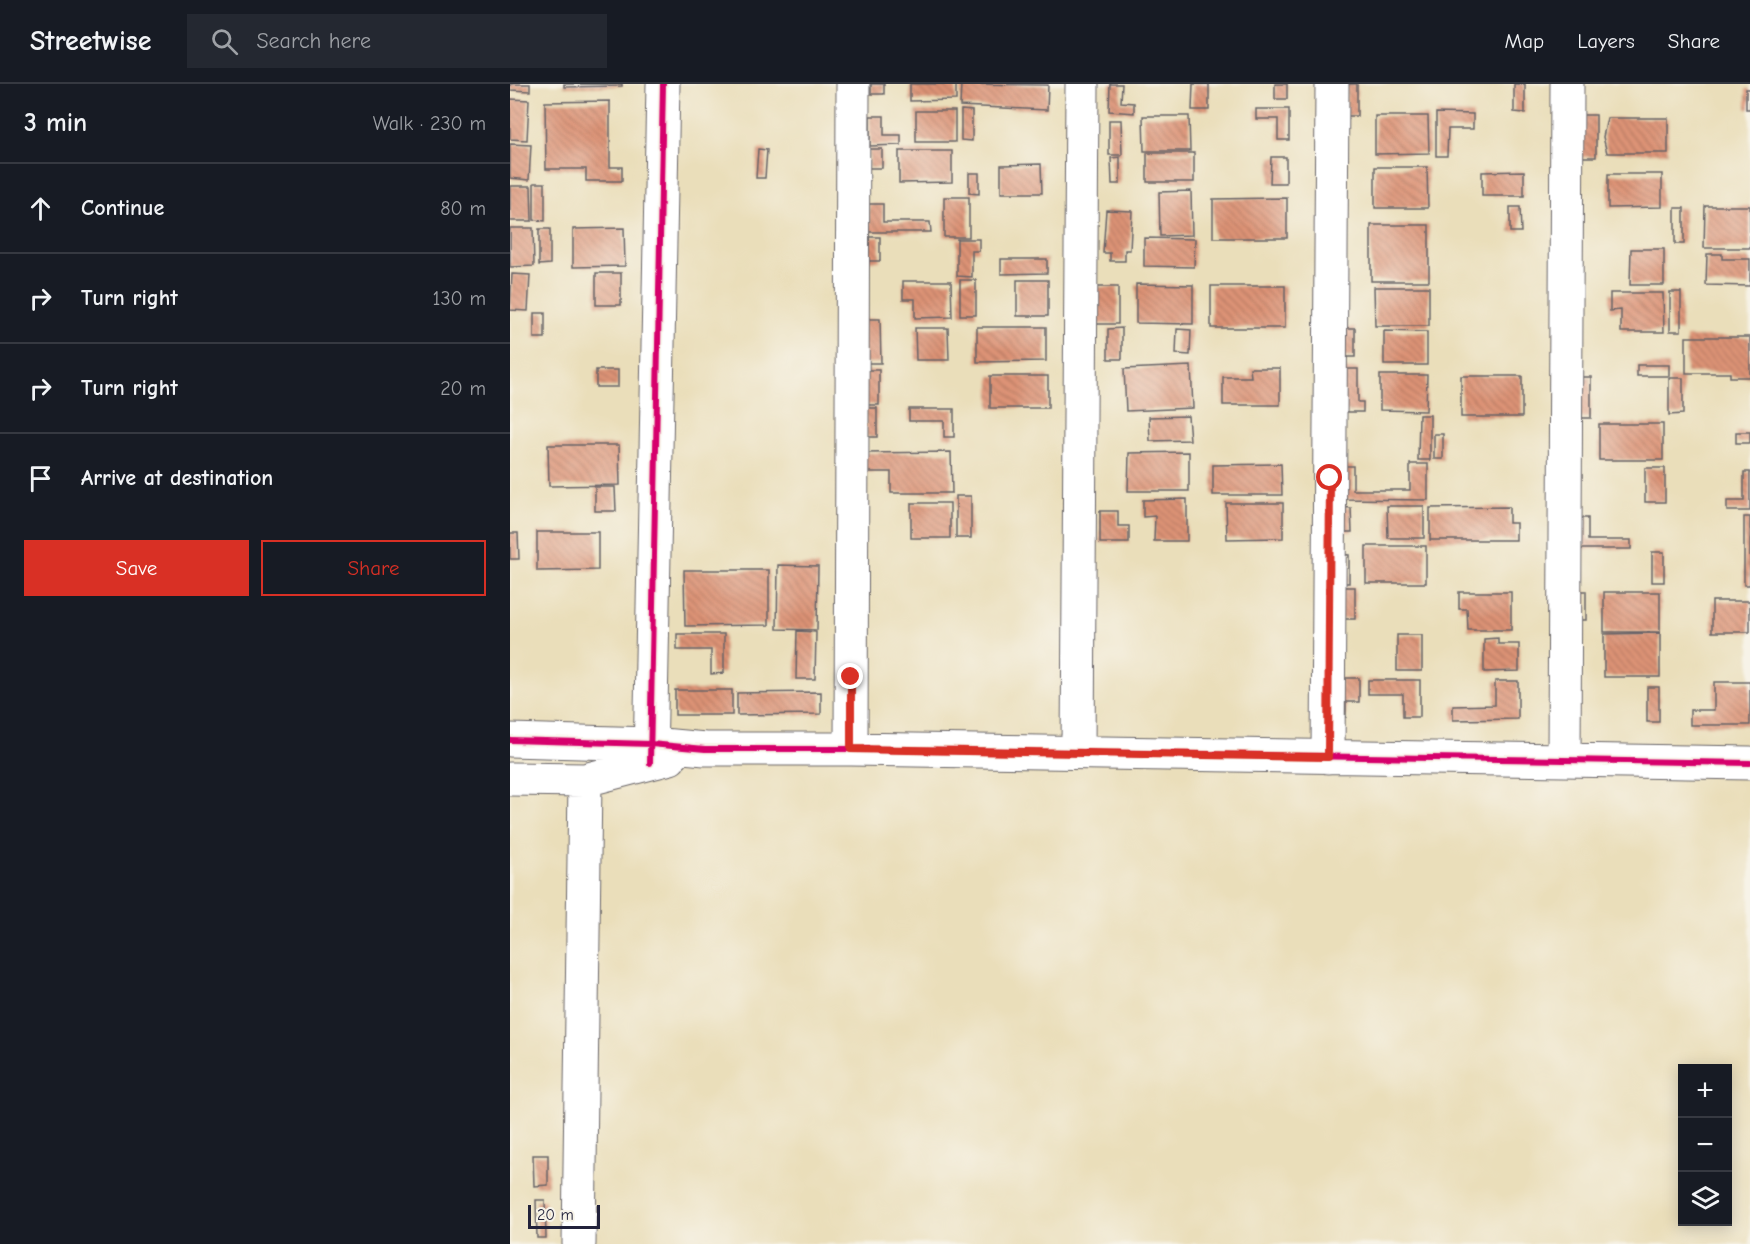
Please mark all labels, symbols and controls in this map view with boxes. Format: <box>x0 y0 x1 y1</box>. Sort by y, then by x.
search box <box>187 14 607 68</box>
text: Streetwise <box>30 25 151 57</box>
icon: search <box>208 25 241 58</box>
text: Search here <box>256 28 371 54</box>
text: Map <box>1505 29 1544 53</box>
text: Layers <box>1577 29 1635 53</box>
text: Share <box>1668 29 1720 53</box>
text: 3 min <box>24 108 87 138</box>
text: Walk · 230 m <box>373 112 486 135</box>
icon: ahead <box>24 192 57 225</box>
text: Continue <box>81 195 164 221</box>
text: 80 m <box>440 197 486 220</box>
icon: right <box>24 282 57 315</box>
text: Turn right <box>81 285 178 311</box>
text: 130 m <box>433 287 486 310</box>
icon: right <box>24 372 57 405</box>
text: Turn right <box>81 375 178 401</box>
text: 20 m <box>440 377 486 400</box>
icon: arrive <box>24 462 57 495</box>
route start <box>1316 464 1342 490</box>
text: Arrive at destination <box>81 465 273 491</box>
button: Save <box>24 540 249 596</box>
button: Share <box>261 540 486 596</box>
route end <box>837 663 863 689</box>
map controls <box>1678 1064 1732 1226</box>
button: + <box>1678 1064 1732 1118</box>
button: − <box>1678 1118 1732 1172</box>
button: layers <box>1678 1172 1732 1226</box>
scale bar <box>528 1202 600 1230</box>
text: 20 m <box>537 1206 574 1224</box>

